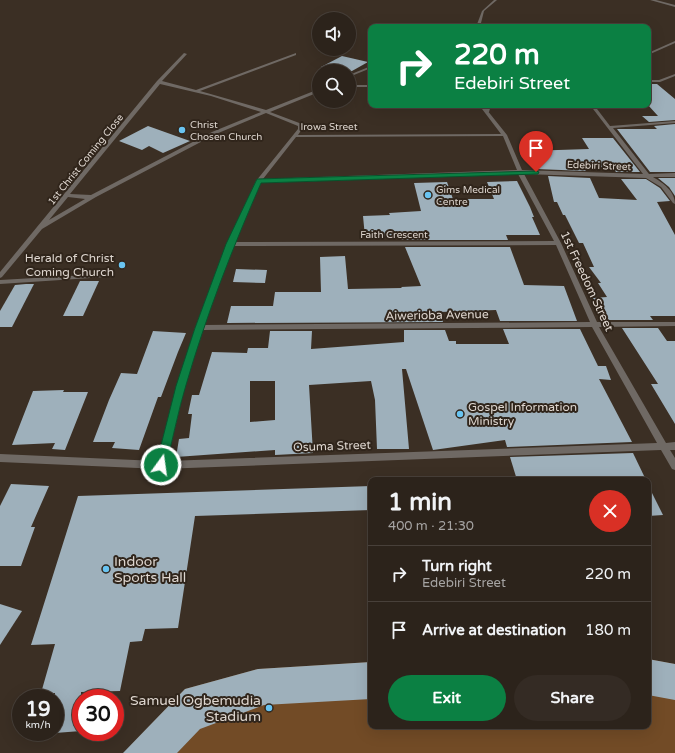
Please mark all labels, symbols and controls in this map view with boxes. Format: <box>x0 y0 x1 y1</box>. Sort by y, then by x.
map controls <box>312 12 356 108</box>
button: sound <box>312 12 356 56</box>
text: 220 m <box>454 38 540 72</box>
icon: right <box>388 40 440 92</box>
button: search <box>312 64 356 108</box>
text: Edebiri Street <box>454 72 570 94</box>
street label: 1st Christ Coming Close <box>45 111 126 208</box>
place label: Christ Chosen Church <box>190 119 262 143</box>
street label: Irowa Street <box>300 121 358 133</box>
marker: Christ Chosen Church <box>177 125 187 135</box>
pin <box>519 131 553 172</box>
icon: arrive <box>525 137 547 159</box>
street label: Edebiri Street <box>567 159 632 173</box>
place label: Gims Medical Centre <box>436 184 500 208</box>
marker: Gims Medical Centre <box>423 190 433 200</box>
street label: Faith Crescent <box>360 229 428 241</box>
street label: 1st Freedom Street <box>558 229 617 334</box>
place label: Herald of Christ Coming Church <box>25 251 114 279</box>
marker: Herald of Christ Coming Church <box>117 260 127 270</box>
street label: Aiwerioba Avenue <box>385 307 489 323</box>
place label: Gospel Information Ministry <box>468 400 577 428</box>
marker: Gospel Information Ministry <box>455 409 465 419</box>
street label: Osuma Street <box>293 438 372 454</box>
position arrow <box>140 444 182 486</box>
text: 1 min <box>388 488 452 517</box>
button: close <box>589 490 631 532</box>
text: 400 m · 21:30 <box>388 518 474 534</box>
place label: Indoor Sports Hall <box>114 553 186 586</box>
text: Turn right <box>422 557 492 575</box>
icon: right <box>388 563 410 585</box>
marker: Indoor Sports Hall <box>101 564 111 574</box>
text: 220 m <box>585 565 631 583</box>
text: Edebiri Street <box>422 575 506 591</box>
icon: arrive <box>388 619 410 641</box>
text: Arrive at destination <box>422 621 566 639</box>
text: 180 m <box>585 621 631 639</box>
button: Exit <box>388 675 506 721</box>
button: Share <box>514 675 631 721</box>
speed limit sign: 30 <box>72 689 124 741</box>
place label: Samuel Ogbemudia Stadium <box>130 692 261 725</box>
text: 19 <box>25 698 51 722</box>
marker: Samuel Ogbemudia Stadium <box>264 703 274 713</box>
text: km/h <box>25 719 51 731</box>

